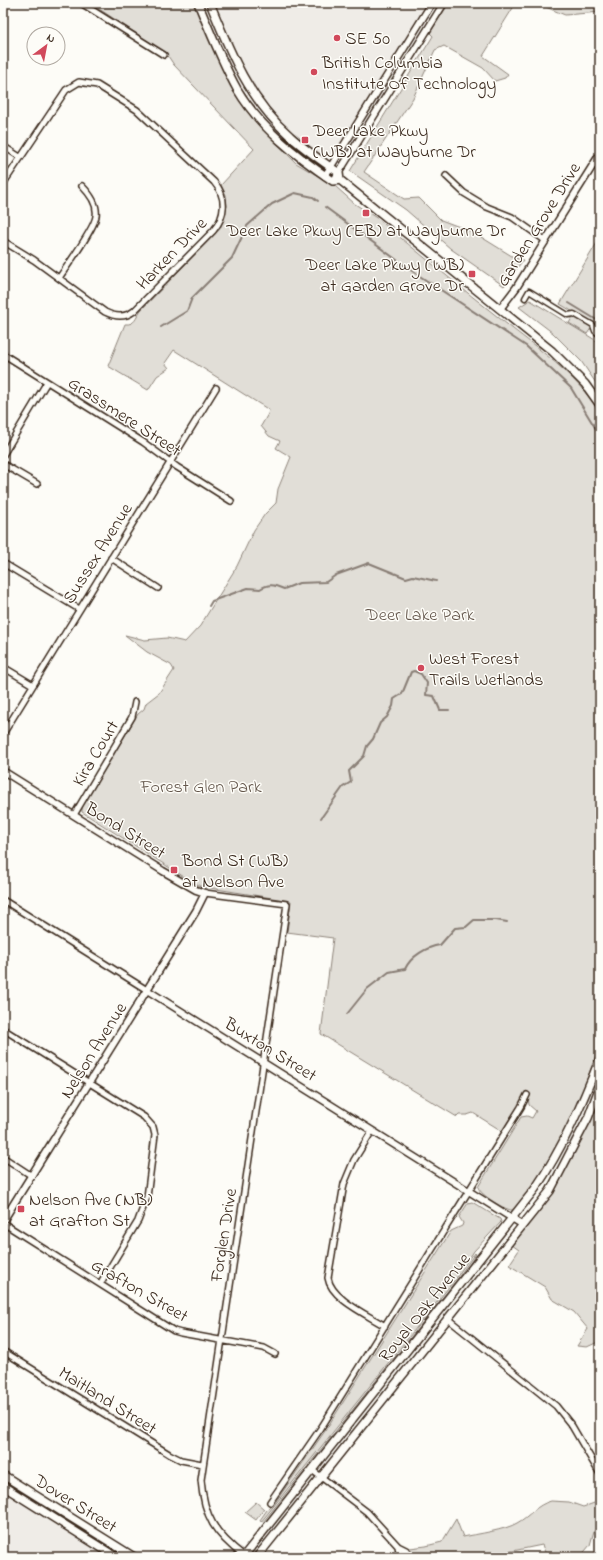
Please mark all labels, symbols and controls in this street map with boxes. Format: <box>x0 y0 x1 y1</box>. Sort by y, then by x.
north arrow <box>26 26 66 66</box>
place label: SE 50 <box>345 27 390 53</box>
text: N <box>43 30 58 47</box>
marker: SE 50 <box>332 33 342 43</box>
place label: British Columbia Institute Of Technology <box>321 51 496 99</box>
marker: British Columbia Institute Of Technology <box>309 67 319 77</box>
place label: Deer Lake Pkwy (WB) at Wayburne Dr <box>312 119 476 166</box>
marker: Deer Lake Pkwy (WB) at Wayburne Dr <box>300 135 310 145</box>
street label: Garden Grove Drive <box>491 157 589 292</box>
marker: Deer Lake Pkwy (EB) at Wayburne Dr <box>361 208 371 218</box>
street label: Harken Drive <box>131 211 215 297</box>
place label: Deer Lake Pkwy (EB) at Wayburne Dr <box>225 219 506 245</box>
place label: Deer Lake Pkwy (WB) at Garden Grove Dr <box>304 253 464 300</box>
marker: Deer Lake Pkwy (WB) at Garden Grove Dr <box>467 269 477 279</box>
street label: Grassmere Street <box>62 371 186 464</box>
street label: Sussex Avenue <box>57 498 141 610</box>
park label: Deer Lake Park <box>365 603 474 629</box>
place label: West Forest Trails Wetlands <box>429 647 544 694</box>
marker: West Forest Trails Wetlands <box>416 663 426 673</box>
street label: Kira Court <box>67 716 127 792</box>
park label: Forest Glen Park <box>139 775 262 801</box>
street label: Bond Street <box>79 796 170 867</box>
place label: Bond St (WB) at Nelson Ave <box>181 849 288 896</box>
marker: Bond St (WB) at Nelson Ave <box>169 865 179 875</box>
street label: Nelson Avenue <box>55 997 135 1104</box>
street label: Buxton Street <box>218 1011 321 1089</box>
street label: Forglen Drive <box>205 1186 246 1285</box>
place label: Nelson Ave (NB) at Grafton St <box>29 1188 152 1235</box>
marker: Nelson Ave (NB) at Grafton St <box>16 1204 26 1214</box>
street label: Royal Oak Avenue <box>373 1247 479 1369</box>
street label: Grafton Street <box>86 1253 192 1330</box>
street label: Maitland Street <box>53 1361 161 1442</box>
street label: Dover Street <box>28 1468 122 1541</box>

